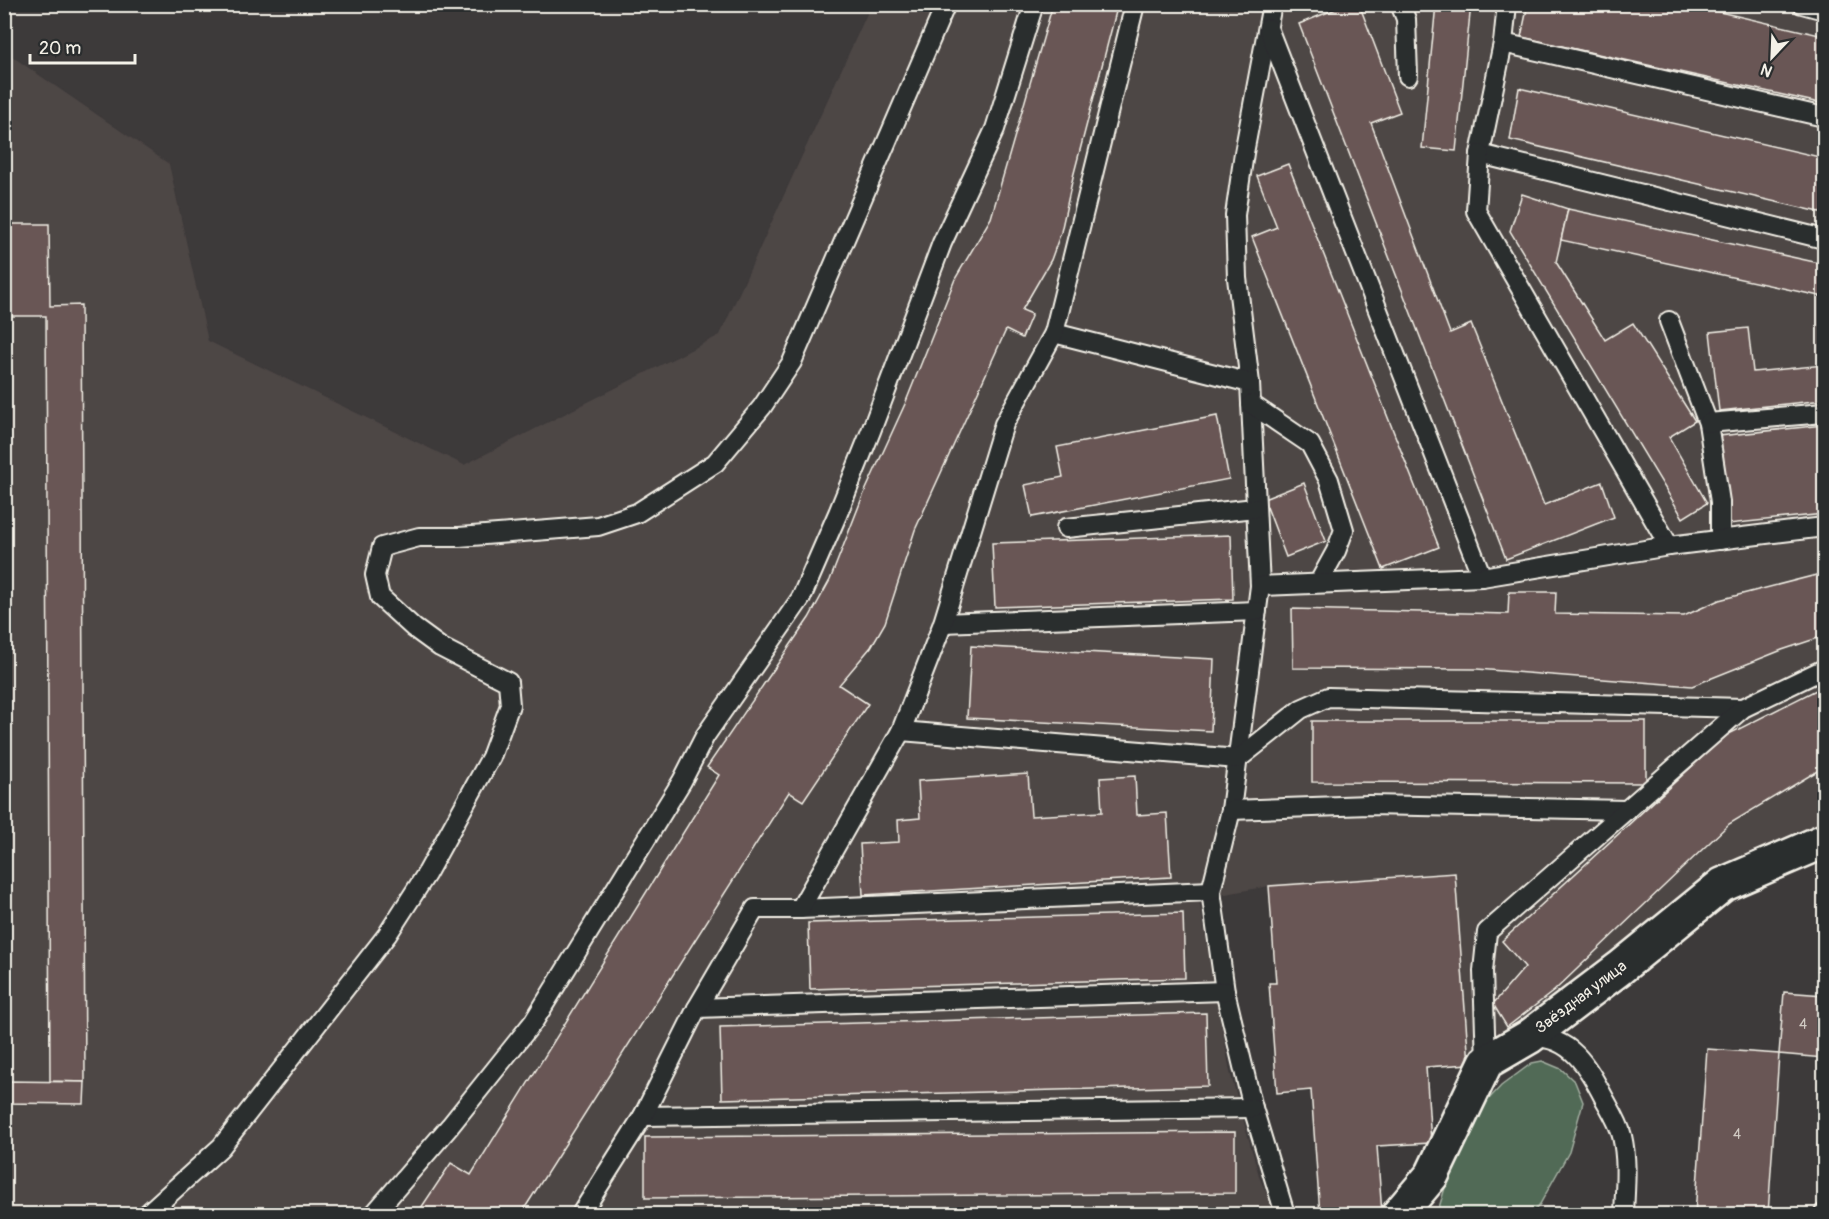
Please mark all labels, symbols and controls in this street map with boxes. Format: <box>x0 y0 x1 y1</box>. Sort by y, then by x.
scale bar <box>30 27 135 65</box>
north arrow <box>1742 27 1802 87</box>
text: 20 m <box>39 37 81 60</box>
text: N <box>1757 58 1775 81</box>
street label: Звёздная улица <box>1531 956 1631 1038</box>
house number: 4 <box>1799 1016 1807 1033</box>
house number: 4 <box>1733 1126 1741 1143</box>

